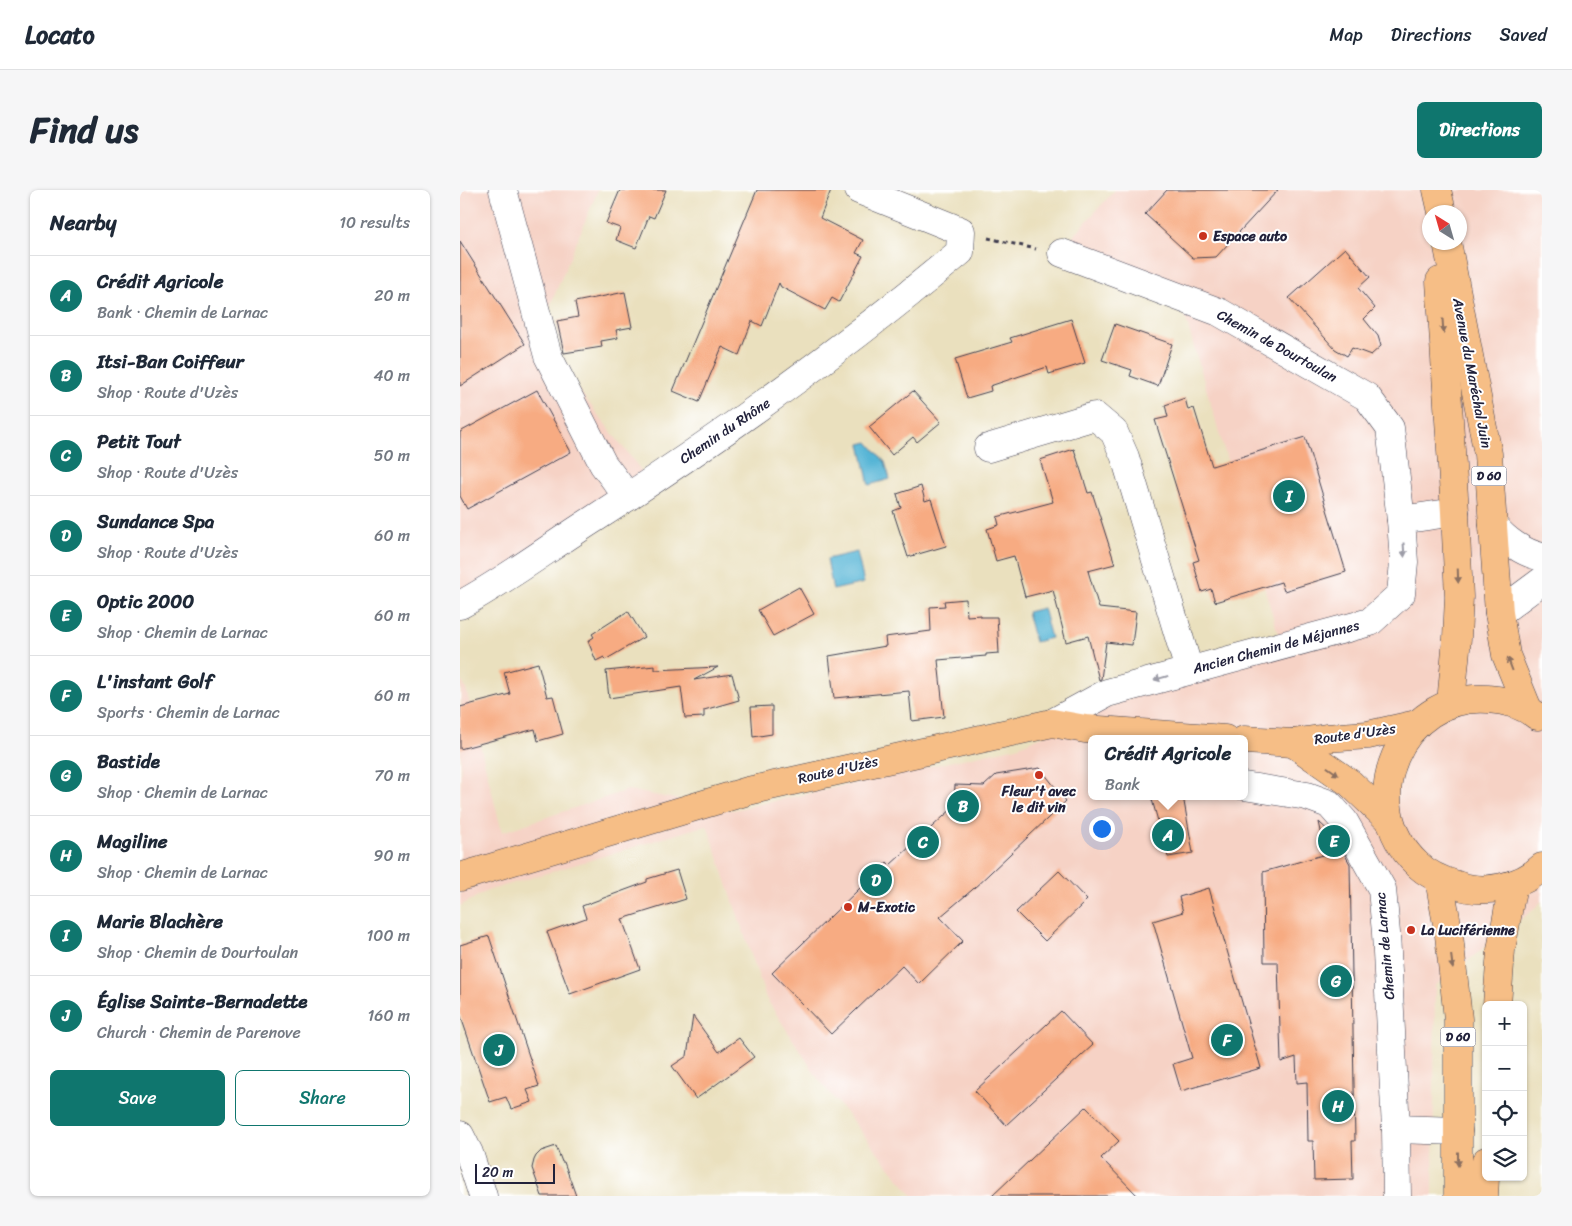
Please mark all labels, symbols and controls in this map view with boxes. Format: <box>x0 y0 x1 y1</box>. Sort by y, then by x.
text: Locato <box>25 14 95 56</box>
text: Map <box>1330 19 1363 51</box>
text: Directions <box>1391 19 1472 51</box>
text: Saved <box>1500 19 1547 51</box>
text: Find us <box>30 99 138 161</box>
button: Directions <box>1417 102 1542 158</box>
text: Nearby <box>50 204 116 242</box>
north arrow <box>1422 205 1467 250</box>
text: 10 results <box>339 208 410 237</box>
place label: Espace auto <box>1213 224 1288 249</box>
marker: Espace auto <box>1197 230 1209 242</box>
text: Crédit Agricole <box>97 265 223 298</box>
text: A <box>61 281 71 310</box>
text: 20 m <box>374 281 410 310</box>
street label: Avenue du Maréchal Juin <box>1445 295 1499 451</box>
text: Bank · Chemin de Larnac <box>97 298 268 327</box>
street label: Chemin de Dourtoulan <box>1212 303 1342 390</box>
one-way arrow <box>1439 318 1447 334</box>
text: Itsi-Ban Coiffeur <box>97 345 244 378</box>
text: B <box>61 361 71 390</box>
text: 40 m <box>373 361 410 390</box>
text: Shop · Route d'Uzès <box>97 378 238 407</box>
street label: Chemin du Rhône <box>674 391 776 471</box>
text: Petit Tout <box>97 425 181 458</box>
text: C <box>61 441 71 470</box>
text: 50 m <box>374 441 410 470</box>
text: Shop · Route d'Uzès <box>97 458 238 487</box>
road number: D 60 <box>1472 466 1506 486</box>
pin: I <box>1273 477 1305 515</box>
text: Sundance Spa <box>97 505 214 538</box>
text: D <box>61 521 71 550</box>
text: 60 m <box>374 521 410 550</box>
text: Shop · Route d'Uzès <box>97 538 238 567</box>
one-way arrow <box>1400 542 1408 558</box>
one-way arrow <box>1454 568 1462 584</box>
text: Optic 2000 <box>97 585 194 618</box>
text: E <box>62 601 70 630</box>
text: 60 m <box>374 601 410 630</box>
street label: Ancien Chemin de Méjannes <box>1189 613 1363 682</box>
text: Shop · Chemin de Larnac <box>97 618 268 647</box>
one-way arrow <box>1506 656 1514 671</box>
text: L'instant Golf <box>97 665 213 698</box>
one-way arrow <box>1154 674 1169 682</box>
text: F <box>62 681 70 710</box>
text: 60 m <box>374 681 410 710</box>
text: Sports · Chemin de Larnac <box>97 698 280 727</box>
street label: Route d'Uzès <box>1313 716 1398 752</box>
popup <box>1088 735 1248 800</box>
text: Crédit Agricole <box>1105 737 1231 770</box>
text: Bastide <box>97 745 160 778</box>
street label: Route d'Uzès <box>795 748 881 791</box>
text: G <box>61 761 71 790</box>
text: 70 m <box>374 761 410 790</box>
one-way arrow <box>1326 766 1340 776</box>
marker: Fleur't avec le dit vin <box>1033 769 1045 781</box>
text: Bank <box>1105 770 1140 799</box>
text: Shop · Chemin de Larnac <box>97 778 268 807</box>
place label: Fleur't avec le dit vin <box>1001 779 1076 820</box>
pin: B <box>947 787 979 825</box>
your location <box>1089 816 1115 842</box>
pin: A <box>1152 816 1184 854</box>
pin: E <box>1318 822 1350 860</box>
pin: C <box>907 823 939 861</box>
text: Magiline <box>97 825 168 858</box>
text: H <box>60 841 72 870</box>
text: 90 m <box>374 841 410 870</box>
text: Shop · Chemin de Larnac <box>97 858 268 887</box>
pin: D <box>860 861 892 899</box>
street label: Chemin de Larnac <box>1368 891 1402 1001</box>
place label: M-Exotic <box>857 895 916 920</box>
marker: M-Exotic <box>842 901 854 913</box>
text: Marie Blachère <box>97 905 223 938</box>
place label: La Luciférienne <box>1421 918 1515 943</box>
text: I <box>63 921 69 950</box>
text: 100 m <box>366 921 410 950</box>
marker: La Luciférienne <box>1405 924 1417 936</box>
text: Shop · Chemin de Dourtoulan <box>97 938 298 967</box>
one-way arrow <box>1448 954 1456 970</box>
pin: G <box>1320 962 1352 1000</box>
text: Église Sainte-Bernadette <box>97 985 307 1018</box>
text: J <box>62 1001 70 1030</box>
text: 160 m <box>367 1001 410 1030</box>
map controls <box>1482 1001 1527 1181</box>
button: + <box>1482 1001 1527 1046</box>
text: Church · Chemin de Parenove <box>97 1018 301 1047</box>
pin: F <box>1211 1021 1243 1059</box>
road number: D 60 <box>1440 1028 1476 1046</box>
pin: J <box>483 1031 515 1069</box>
button: − <box>1482 1046 1527 1091</box>
button: Save <box>50 1070 225 1126</box>
button: Share <box>235 1070 410 1126</box>
pin: H <box>1322 1087 1354 1125</box>
button: locate <box>1482 1091 1527 1136</box>
button: layers <box>1482 1136 1527 1181</box>
one-way arrow <box>1454 1151 1462 1167</box>
text: 20 m <box>482 1160 513 1185</box>
scale bar <box>475 1161 555 1184</box>

